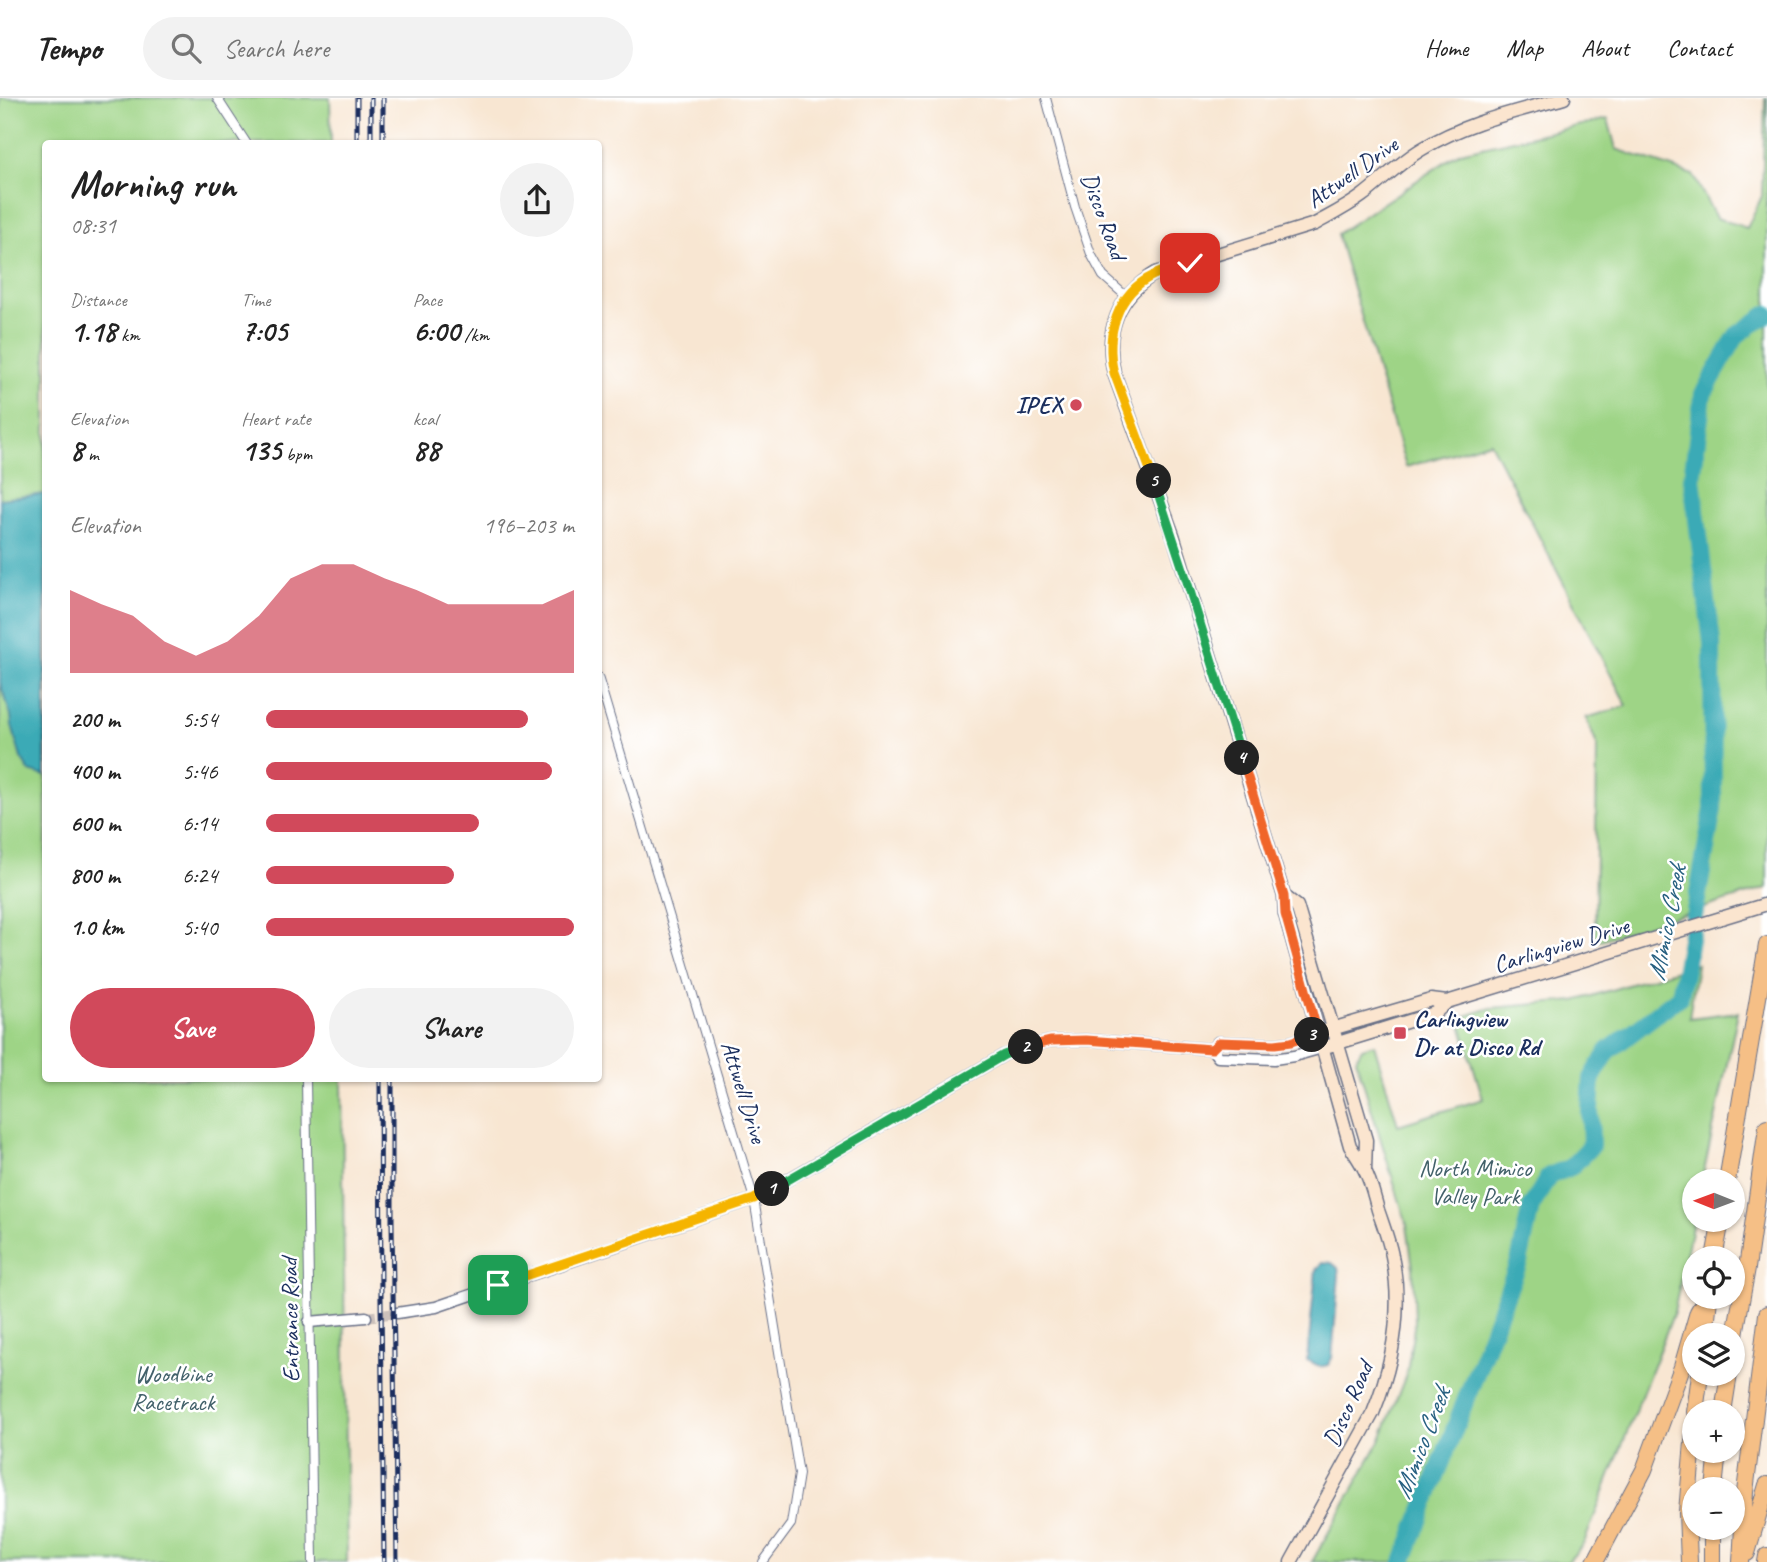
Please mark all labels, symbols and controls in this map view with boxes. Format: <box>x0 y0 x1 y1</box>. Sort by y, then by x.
search box <box>143 17 633 80</box>
text: Tempo <box>35 27 101 69</box>
icon: search <box>167 29 205 67</box>
text: Search here <box>223 32 329 65</box>
text: Home <box>1425 33 1468 63</box>
text: Map <box>1506 33 1543 63</box>
text: About <box>1581 33 1629 63</box>
text: Contact <box>1667 33 1732 63</box>
street label: Attwell Drive <box>1300 128 1405 214</box>
text: Morning run <box>70 161 236 208</box>
button: share <box>500 163 574 237</box>
street label: Disco Road <box>1075 169 1135 267</box>
text: 08:31 <box>70 211 116 240</box>
pin <box>1160 233 1220 293</box>
icon: check <box>1171 244 1209 282</box>
text: Distance <box>70 288 127 312</box>
text: Time <box>241 288 270 312</box>
text: Pace <box>413 288 442 312</box>
text: 1.18 <box>70 312 116 350</box>
text: 7:05 <box>241 312 287 350</box>
text: 6:00 <box>413 312 460 350</box>
text: km <box>116 323 140 347</box>
text: /km <box>460 323 489 347</box>
place label: IPEX <box>1016 390 1065 420</box>
marker: IPEX <box>1068 397 1084 413</box>
text: Elevation <box>70 407 128 431</box>
text: Heart rate <box>241 407 311 431</box>
text: kcal <box>413 407 438 431</box>
text: 8 <box>70 431 84 469</box>
text: 135 <box>241 431 281 469</box>
text: 88 <box>413 431 440 469</box>
text: m <box>84 442 99 466</box>
text: bpm <box>281 442 312 466</box>
pin: 5 <box>1136 464 1172 498</box>
text: 5 <box>1149 468 1158 492</box>
text: Elevation <box>70 511 141 540</box>
text: 196–203 m <box>483 511 574 540</box>
text: 200 m <box>70 705 120 734</box>
text: 5:54 <box>182 705 218 734</box>
pin: 4 <box>1224 740 1260 776</box>
text: 4 <box>1237 745 1246 769</box>
text: 400 m <box>70 757 120 786</box>
text: 5:46 <box>182 757 218 786</box>
text: 600 m <box>70 809 120 838</box>
text: 6:14 <box>182 809 218 838</box>
water label: Mimico Creek <box>1639 859 1695 983</box>
text: 800 m <box>70 861 120 890</box>
text: 6:24 <box>182 861 218 890</box>
street label: Carlingview Drive <box>1490 910 1634 980</box>
text: 1.0 km <box>70 913 124 942</box>
text: 5:40 <box>182 913 218 942</box>
button: Save <box>70 988 315 1068</box>
button: Share <box>329 988 574 1068</box>
place label: Carlingview Dr at Disco Rd <box>1414 1004 1544 1062</box>
pin: 3 <box>1294 1018 1330 1052</box>
text: 3 <box>1307 1022 1316 1046</box>
marker: Carlingview Dr at Disco Rd <box>1392 1025 1408 1041</box>
pin: 2 <box>1009 1030 1044 1065</box>
text: 2 <box>1021 1034 1030 1058</box>
street label: Attwell Drive <box>714 1037 774 1149</box>
park label: North Mimico Valley Park <box>1419 1153 1533 1211</box>
north arrow <box>1682 1169 1745 1232</box>
map controls <box>1682 1169 1745 1540</box>
pin: 1 <box>754 1172 790 1206</box>
text: 1 <box>767 1176 776 1200</box>
button: locate <box>1682 1246 1745 1309</box>
street label: Entrance Road <box>274 1254 306 1382</box>
pin <box>468 1255 528 1315</box>
icon: arrive <box>479 1266 517 1304</box>
button: layers <box>1682 1323 1745 1386</box>
street label: Disco Road <box>1316 1354 1381 1451</box>
park label: Woodbine Racetrack <box>131 1359 217 1417</box>
water label: Mimico Creek <box>1385 1379 1459 1503</box>
button: + <box>1682 1400 1745 1463</box>
button: − <box>1682 1477 1745 1540</box>

